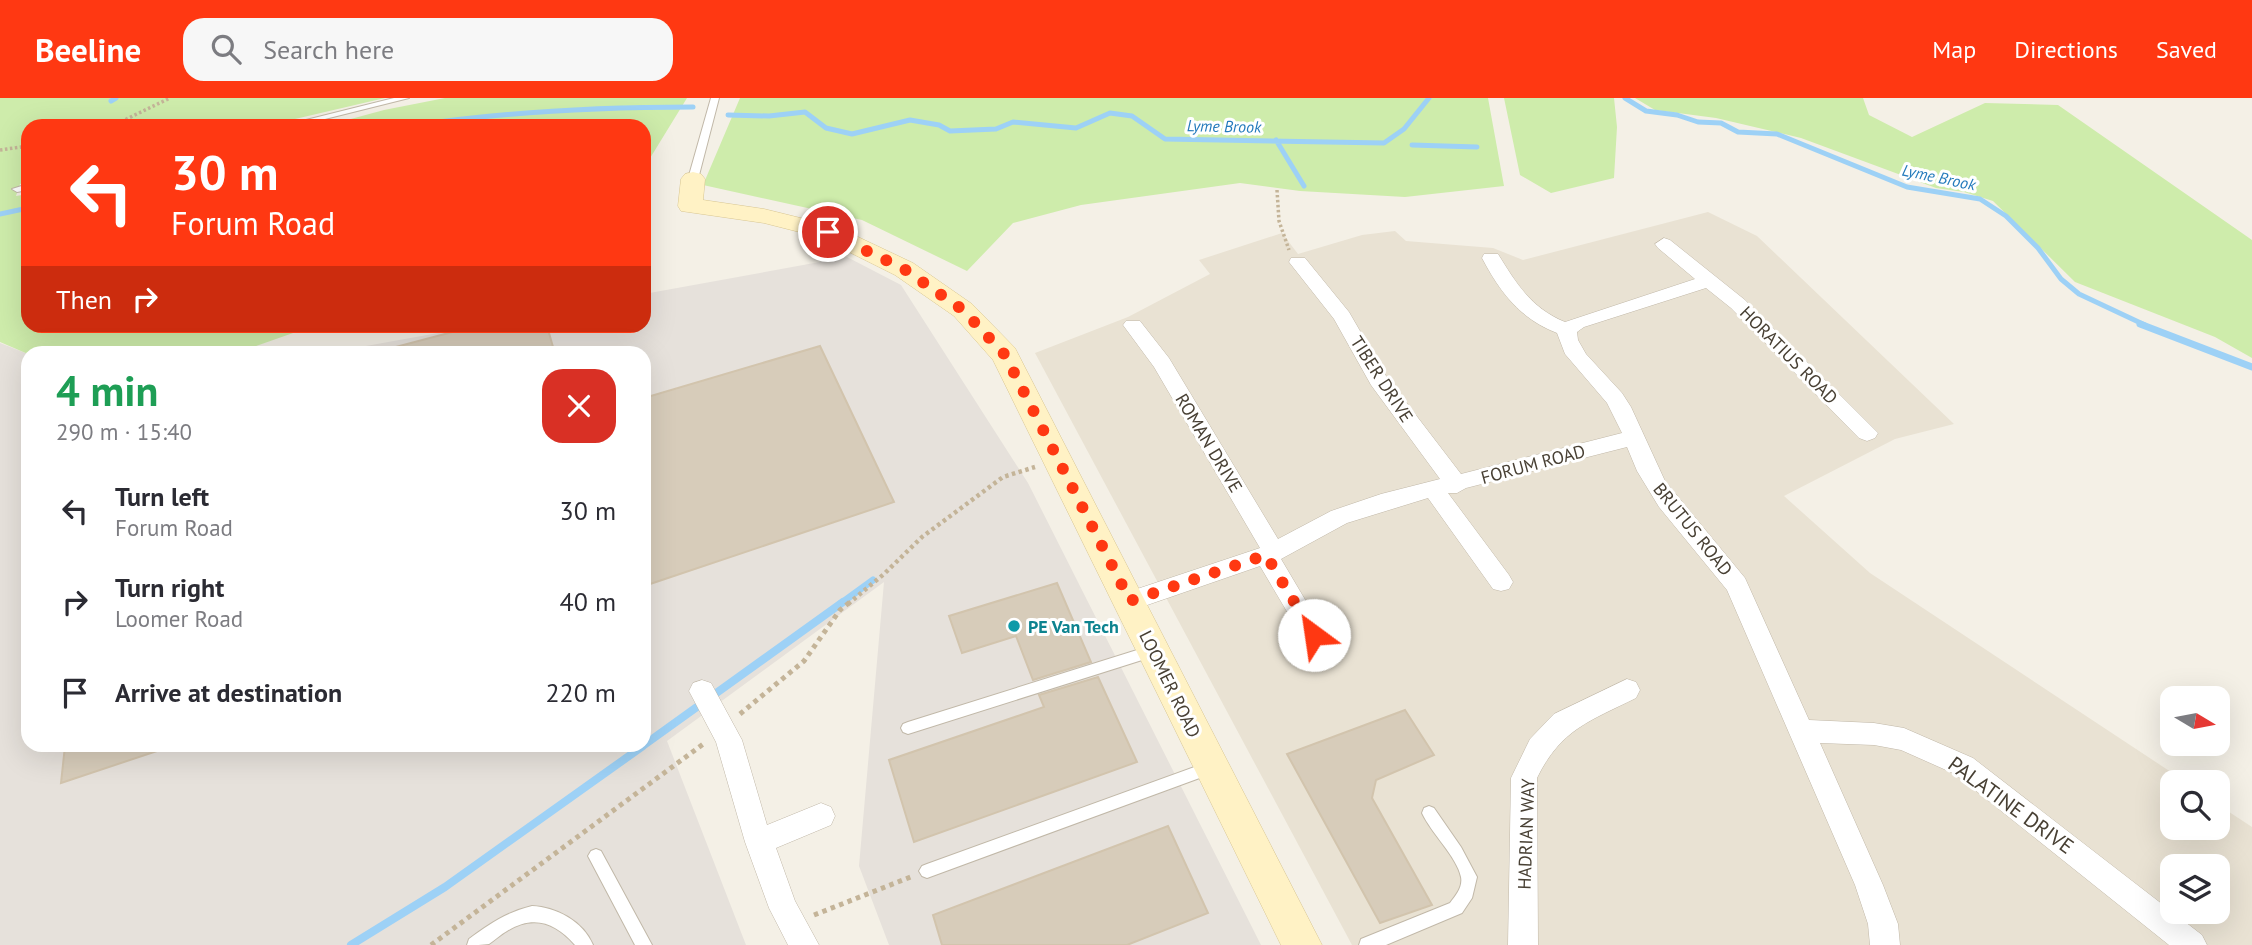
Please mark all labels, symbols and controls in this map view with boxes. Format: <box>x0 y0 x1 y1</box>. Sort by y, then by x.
search box <box>183 18 673 81</box>
text: Beeline <box>35 28 141 71</box>
icon: search <box>207 30 245 68</box>
text: Search here <box>263 33 394 66</box>
text: Map <box>1932 34 1976 65</box>
text: Directions <box>2014 34 2118 65</box>
text: Saved <box>2156 34 2217 65</box>
water label: Lyme Brook <box>1187 115 1262 137</box>
text: 30 m <box>171 140 278 204</box>
icon: left <box>56 147 147 238</box>
water label: Lyme Brook <box>1900 159 1978 195</box>
text: Forum Road <box>171 202 335 244</box>
pin <box>798 202 858 262</box>
icon: arrive <box>809 213 847 251</box>
icon: right <box>126 280 164 318</box>
text: Then <box>56 283 112 316</box>
street label: HORATIUS ROAD <box>1735 301 1843 409</box>
street label: TIBER DRIVE <box>1346 331 1418 427</box>
text: 4 min <box>56 363 158 418</box>
button: close <box>542 369 616 443</box>
street label: ROMAN DRIVE <box>1170 389 1248 497</box>
text: 290 m · 15:40 <box>56 417 192 446</box>
street label: FORUM ROAD <box>1478 439 1588 489</box>
street label: BRUTUS ROAD <box>1648 478 1738 580</box>
text: Turn left <box>115 480 209 513</box>
icon: left <box>56 492 94 530</box>
text: 30 m <box>560 494 616 527</box>
text: Forum Road <box>115 513 233 542</box>
text: Turn right <box>115 571 224 604</box>
icon: right <box>56 583 94 621</box>
text: 40 m <box>560 585 616 618</box>
position arrow <box>1277 598 1351 672</box>
text: Loomer Road <box>115 604 243 633</box>
place label: PE Van Tech <box>1028 615 1119 638</box>
marker: PE Van Tech <box>1006 618 1022 634</box>
street label: LOOMER ROAD <box>1134 627 1206 741</box>
icon: arrive <box>56 674 94 712</box>
text: Arrive at destination <box>115 676 342 709</box>
text: 220 m <box>545 676 616 709</box>
north arrow <box>2160 686 2230 756</box>
map controls <box>2160 686 2230 924</box>
street label: PALATINE DRIVE <box>1943 750 2079 860</box>
button: search <box>2160 770 2230 840</box>
street label: HADRIAN WAY <box>1513 778 1539 890</box>
button: layers <box>2160 854 2230 924</box>

